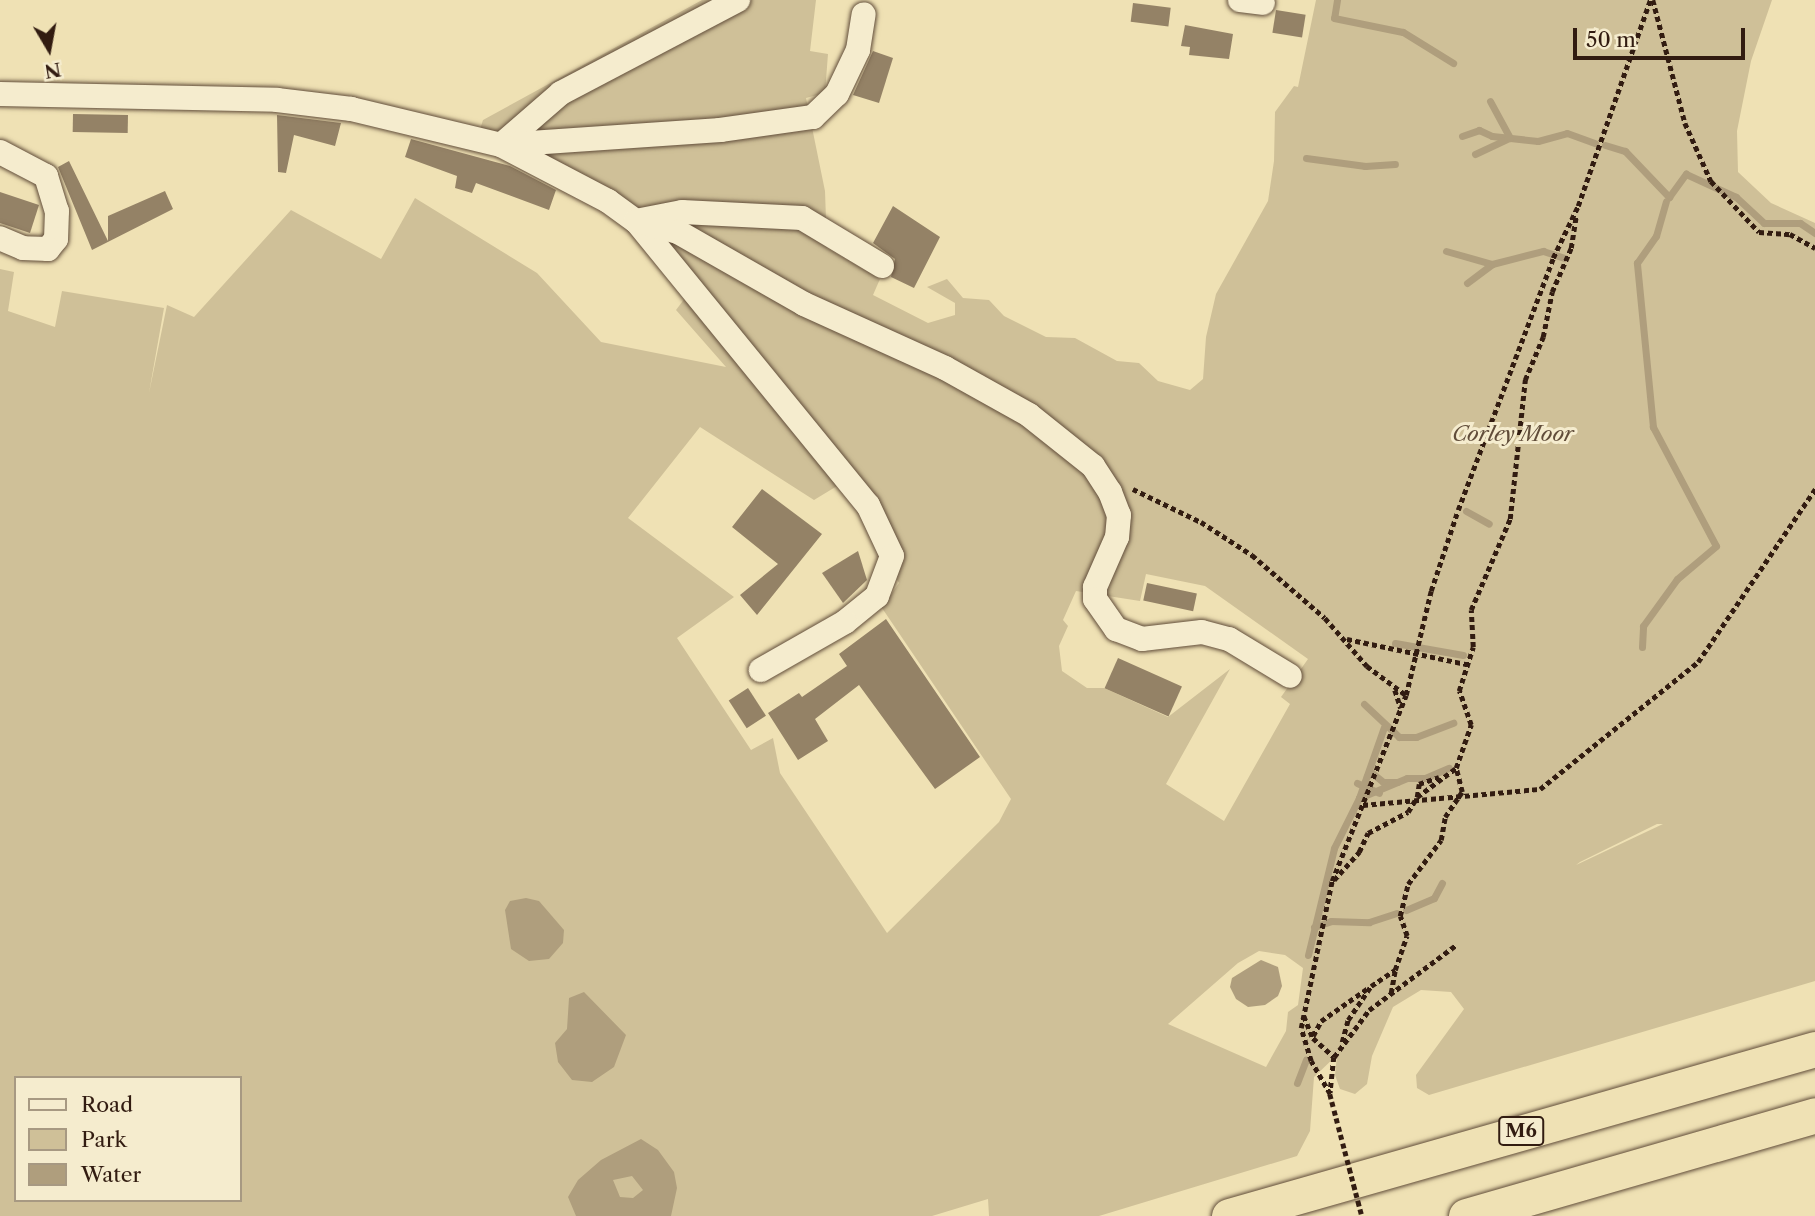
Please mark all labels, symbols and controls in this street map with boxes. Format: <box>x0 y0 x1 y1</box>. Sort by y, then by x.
north arrow <box>14 14 84 84</box>
scale bar <box>1577 14 1748 58</box>
text: 50 m <box>1586 27 1636 52</box>
text: N <box>43 57 63 83</box>
park label: Corley Moor <box>1452 421 1574 447</box>
legend <box>14 1076 242 1202</box>
text: Road <box>81 1092 133 1117</box>
road number: M6 <box>1496 1116 1546 1147</box>
text: Park <box>81 1127 127 1152</box>
text: Water <box>81 1162 141 1187</box>

